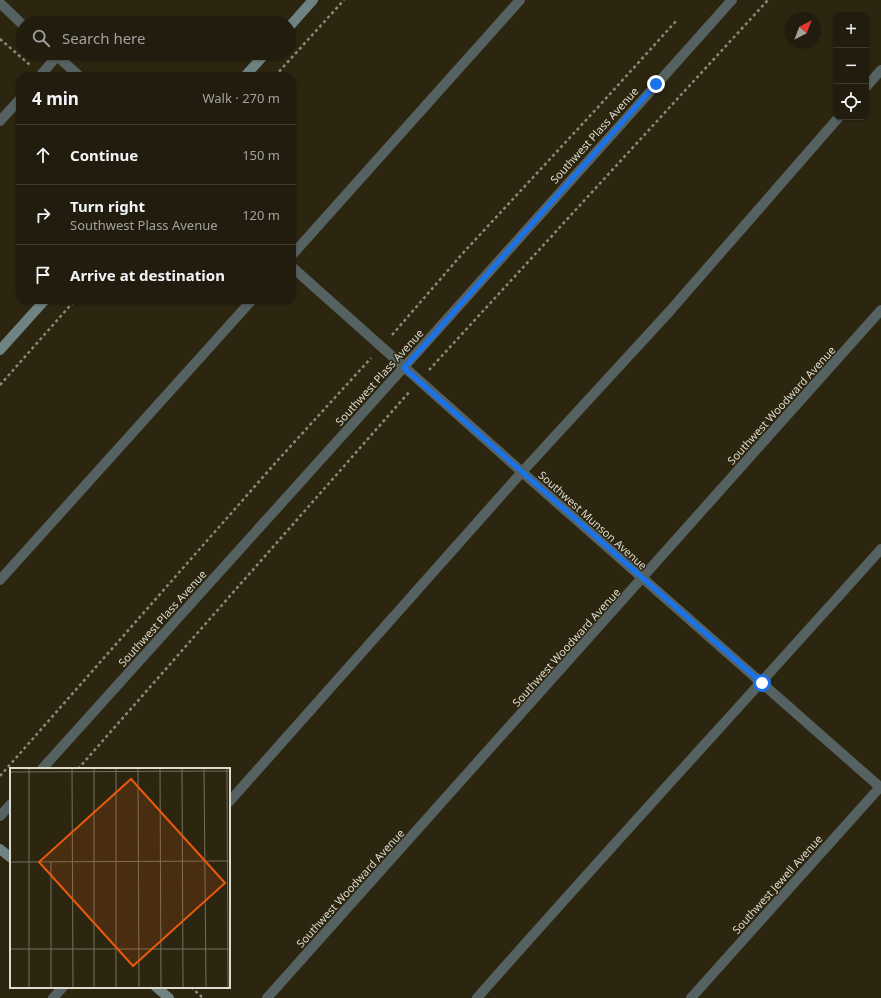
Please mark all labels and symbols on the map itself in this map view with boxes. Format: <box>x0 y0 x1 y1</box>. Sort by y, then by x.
north arrow <box>785 12 821 48</box>
route end <box>647 75 665 93</box>
street label: Southwest Plass Avenue <box>547 84 641 186</box>
street label: Southwest Plass Avenue <box>332 326 426 428</box>
street label: Southwest Woodward Avenue <box>724 343 838 467</box>
street label: Southwest Munson Avenue <box>536 467 650 573</box>
street label: Southwest Plass Avenue <box>115 567 209 669</box>
street label: Southwest Woodward Avenue <box>509 585 623 709</box>
route start <box>753 674 771 692</box>
inset map <box>10 768 230 988</box>
street label: Southwest Woodward Avenue <box>293 826 407 950</box>
street label: Southwest Jewell Avenue <box>729 831 825 937</box>

